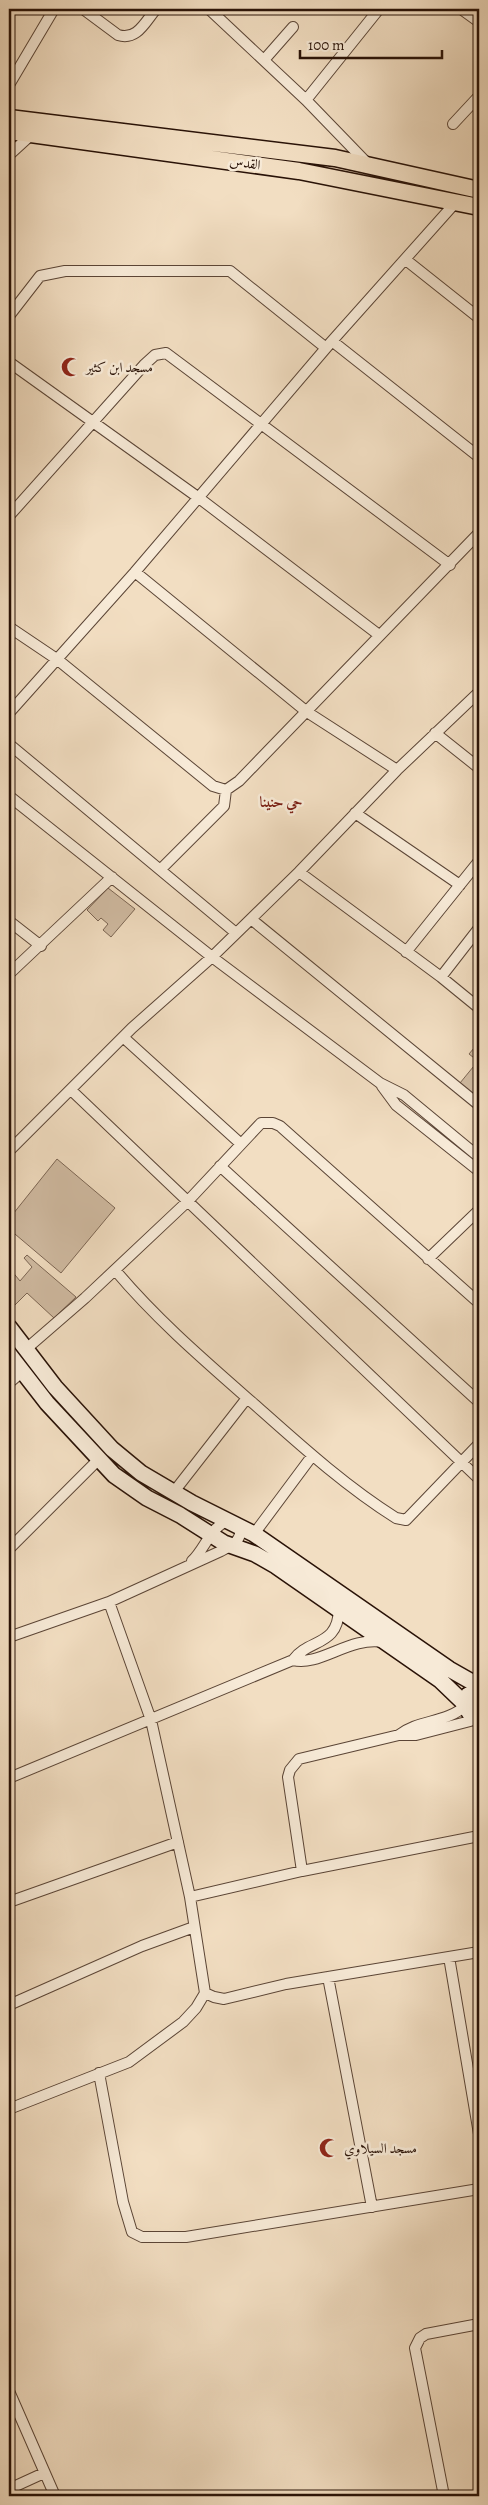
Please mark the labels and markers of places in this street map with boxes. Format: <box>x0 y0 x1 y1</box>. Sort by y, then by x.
mosque icon: مسجد ابن كثير <box>60 356 82 378</box>
place label: مسجد ابن كثير <box>84 358 153 377</box>
mosque icon: مسجد السيلاوي <box>318 2137 340 2159</box>
place label: مسجد السيلاوي <box>344 2139 417 2160</box>

